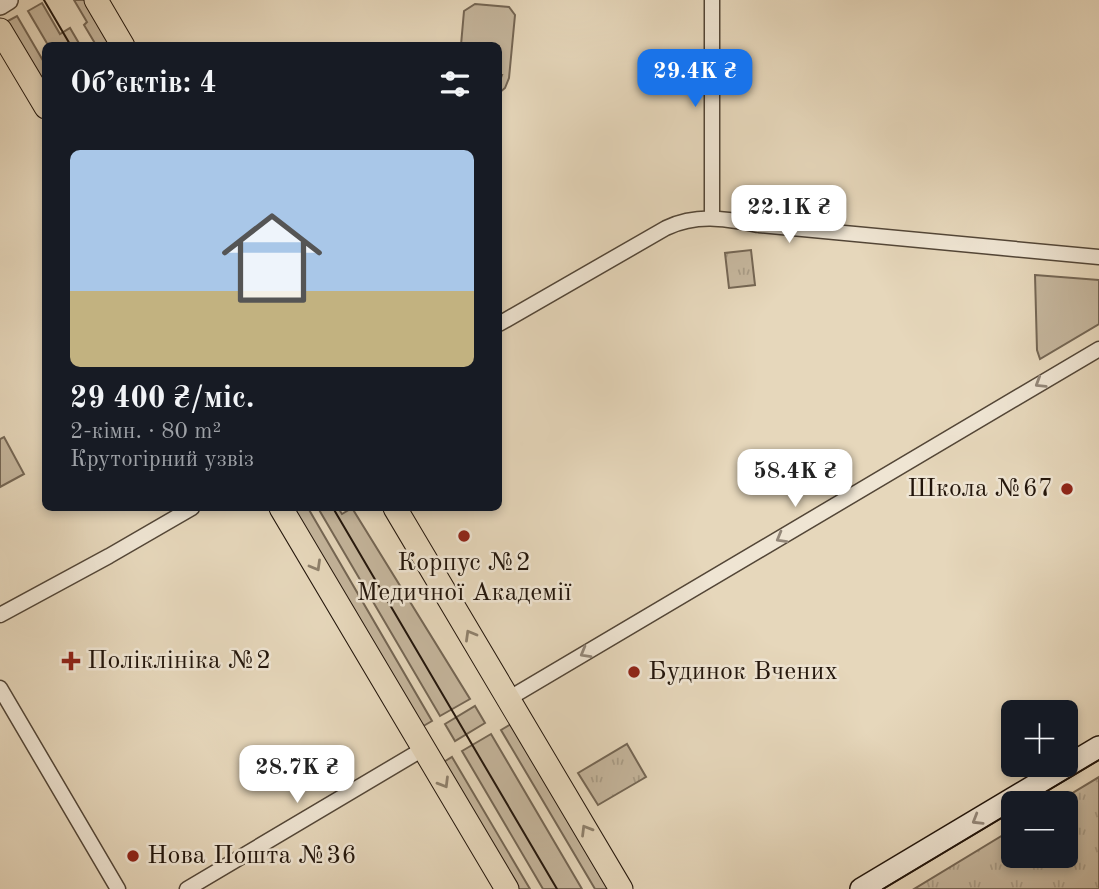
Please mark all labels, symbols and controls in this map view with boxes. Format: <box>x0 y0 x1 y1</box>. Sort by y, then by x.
pin: 29.4K ₴ <box>630 50 760 109</box>
text: 29.4K ₴ <box>653 60 737 83</box>
icon: filters <box>436 65 474 103</box>
text: Об’єктів: 4 <box>70 69 217 99</box>
pin: 22.1K ₴ <box>724 186 854 245</box>
icon: home <box>209 195 335 321</box>
text: 22.1K ₴ <box>747 196 831 219</box>
one-way arrow <box>1034 375 1047 388</box>
text: 29 400 ₴/міс. <box>70 384 254 414</box>
text: 2-кімн. · 80 m² <box>70 420 221 443</box>
text: Крутогірний узвіз <box>70 448 254 471</box>
pin: 58.4K ₴ <box>730 449 860 509</box>
text: 58.4K ₴ <box>753 460 837 483</box>
place label: Школа №67 <box>907 476 1053 502</box>
marker: Школа №67 <box>1059 481 1075 497</box>
marker: Корпус №2 Медичної Академії <box>456 528 472 544</box>
one-way arrow <box>776 529 789 542</box>
place label: Корпус №2 Медичної Академії <box>356 550 572 606</box>
one-way arrow <box>308 559 321 572</box>
one-way arrow <box>465 629 478 642</box>
one-way arrow <box>580 645 593 658</box>
place label: Поліклініка №2 <box>87 648 271 674</box>
marker: Поліклініка №2 <box>61 651 81 671</box>
place label: Будинок Вчених <box>648 659 838 685</box>
marker: Будинок Вчених <box>626 664 642 680</box>
map controls <box>1001 700 1078 868</box>
button: + <box>1001 700 1078 777</box>
pin: 28.7K ₴ <box>232 746 362 805</box>
text: 28.7K ₴ <box>255 756 339 779</box>
one-way arrow <box>436 776 449 789</box>
button: − <box>1001 791 1078 868</box>
one-way arrow <box>972 812 985 825</box>
one-way arrow <box>581 825 594 838</box>
place label: Нова Пошта №36 <box>147 843 357 869</box>
marker: Нова Пошта №36 <box>125 848 141 864</box>

